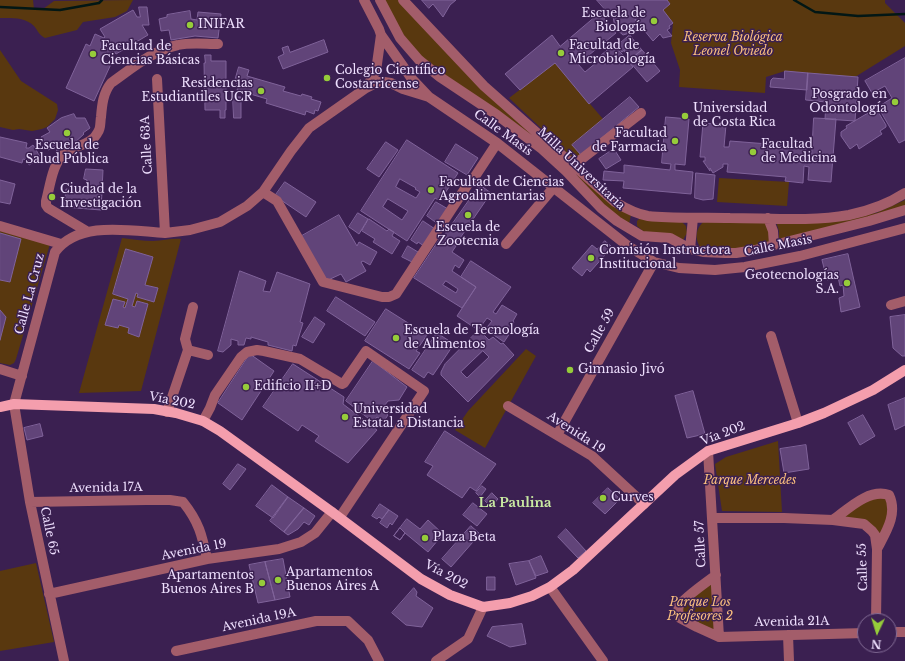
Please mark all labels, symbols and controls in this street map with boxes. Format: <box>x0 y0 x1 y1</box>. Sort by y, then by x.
place label: Escuela de Biología <box>582 7 646 35</box>
marker: Escuela de Biología <box>649 16 659 26</box>
place label: INIFAR <box>198 18 245 32</box>
marker: INIFAR <box>185 20 195 30</box>
park label: Reserva Biológica Leonel Oviedo <box>683 31 783 59</box>
place label: Facultad de Microbiología <box>569 39 656 67</box>
place label: Facultad de Ciencias Básicas <box>101 40 200 68</box>
marker: Facultad de Microbiología <box>556 48 566 58</box>
marker: Facultad de Ciencias Básicas <box>88 49 98 59</box>
place label: Colegio Científico Costarricense <box>335 64 445 92</box>
marker: Colegio Científico Costarricense <box>322 73 332 83</box>
place label: Residencias Estudiantiles UCR <box>142 77 253 105</box>
marker: Residencias Estudiantiles UCR <box>256 86 266 96</box>
place label: Posgrado en Odontología <box>809 88 887 116</box>
marker: Posgrado en Odontología <box>890 97 900 107</box>
place label: Universidad de Costa Rica <box>693 102 776 130</box>
street label: Calle Masís <box>471 107 535 159</box>
marker: Universidad de Costa Rica <box>680 111 690 121</box>
street label: Calle 63A <box>138 115 156 175</box>
street label: Milla Universitaria <box>534 125 628 213</box>
place label: Facultad de Farmacia <box>592 127 667 155</box>
marker: Escuela de Salud Pública <box>62 128 72 138</box>
marker: Facultad de Farmacia <box>670 136 680 146</box>
place label: Facultad de Medicina <box>761 138 837 166</box>
place label: Escuela de Salud Pública <box>25 139 109 167</box>
marker: Facultad de Medicina <box>748 147 758 157</box>
place label: Facultad de Ciencias Agroalimentarias <box>439 176 564 204</box>
place label: Ciudad de la Investigación <box>60 183 142 211</box>
marker: Facultad de Ciencias Agroalimentarias <box>426 185 436 195</box>
marker: Ciudad de la Investigación <box>47 192 57 202</box>
marker: Escuela de Zootecnia <box>463 210 473 220</box>
place label: Escuela de Zootecnia <box>436 221 500 249</box>
street label: Calle Masis <box>743 232 813 260</box>
place label: Comisión Instructora Institucional <box>599 244 731 272</box>
street label: Calle La Cruz <box>12 252 48 336</box>
marker: Comisión Instructora Institucional <box>586 253 596 263</box>
place label: Geotecnologías S.A. <box>745 269 839 297</box>
marker: Geotecnologías S.A. <box>842 278 852 288</box>
street label: Calle 59 <box>582 306 618 356</box>
place label: Escuela de Tecnología de Alimentos <box>404 324 539 352</box>
marker: Escuela de Tecnología de Alimentos <box>391 333 401 343</box>
place label: Gimnasio Jivó <box>578 363 665 377</box>
marker: Gimnasio Jivó <box>565 365 575 375</box>
place label: Edificio II+D <box>254 380 332 394</box>
marker: Edificio II+D <box>241 382 251 392</box>
street label: Vía 202 <box>148 389 196 413</box>
place label: Universidad Estatal a Distancia <box>353 403 464 431</box>
street label: Avenida 19 <box>544 409 608 457</box>
marker: Universidad Estatal a Distancia <box>340 412 350 422</box>
street label: Vía 202 <box>699 419 747 449</box>
park label: Parque Mercedes <box>704 474 796 488</box>
street label: Avenida 17A <box>69 480 143 496</box>
place label: Curves <box>611 491 654 505</box>
marker: Curves <box>598 493 608 503</box>
district label: La Paulina <box>479 495 551 511</box>
street label: Calle 65 <box>37 506 61 556</box>
street label: Calle 57 <box>693 520 709 568</box>
place label: Plaza Beta <box>433 531 496 545</box>
marker: Plaza Beta <box>420 533 430 543</box>
street label: Avenida 19 <box>160 537 228 563</box>
street label: Calle 55 <box>855 543 871 591</box>
street label: Vía 202 <box>422 558 470 592</box>
place label: Apartamentos Buenos Aires A <box>286 566 379 594</box>
place label: Apartamentos Buenos Aires B <box>161 569 254 597</box>
marker: Apartamentos Buenos Aires A <box>273 575 283 585</box>
marker: Apartamentos Buenos Aires B <box>257 578 267 588</box>
park label: Parque Los Profesores 2 <box>667 596 733 624</box>
street label: Avenida 19A <box>221 605 297 635</box>
north arrow <box>857 613 897 653</box>
street label: Avenida 21A <box>754 614 830 630</box>
text: N <box>871 637 882 651</box>

